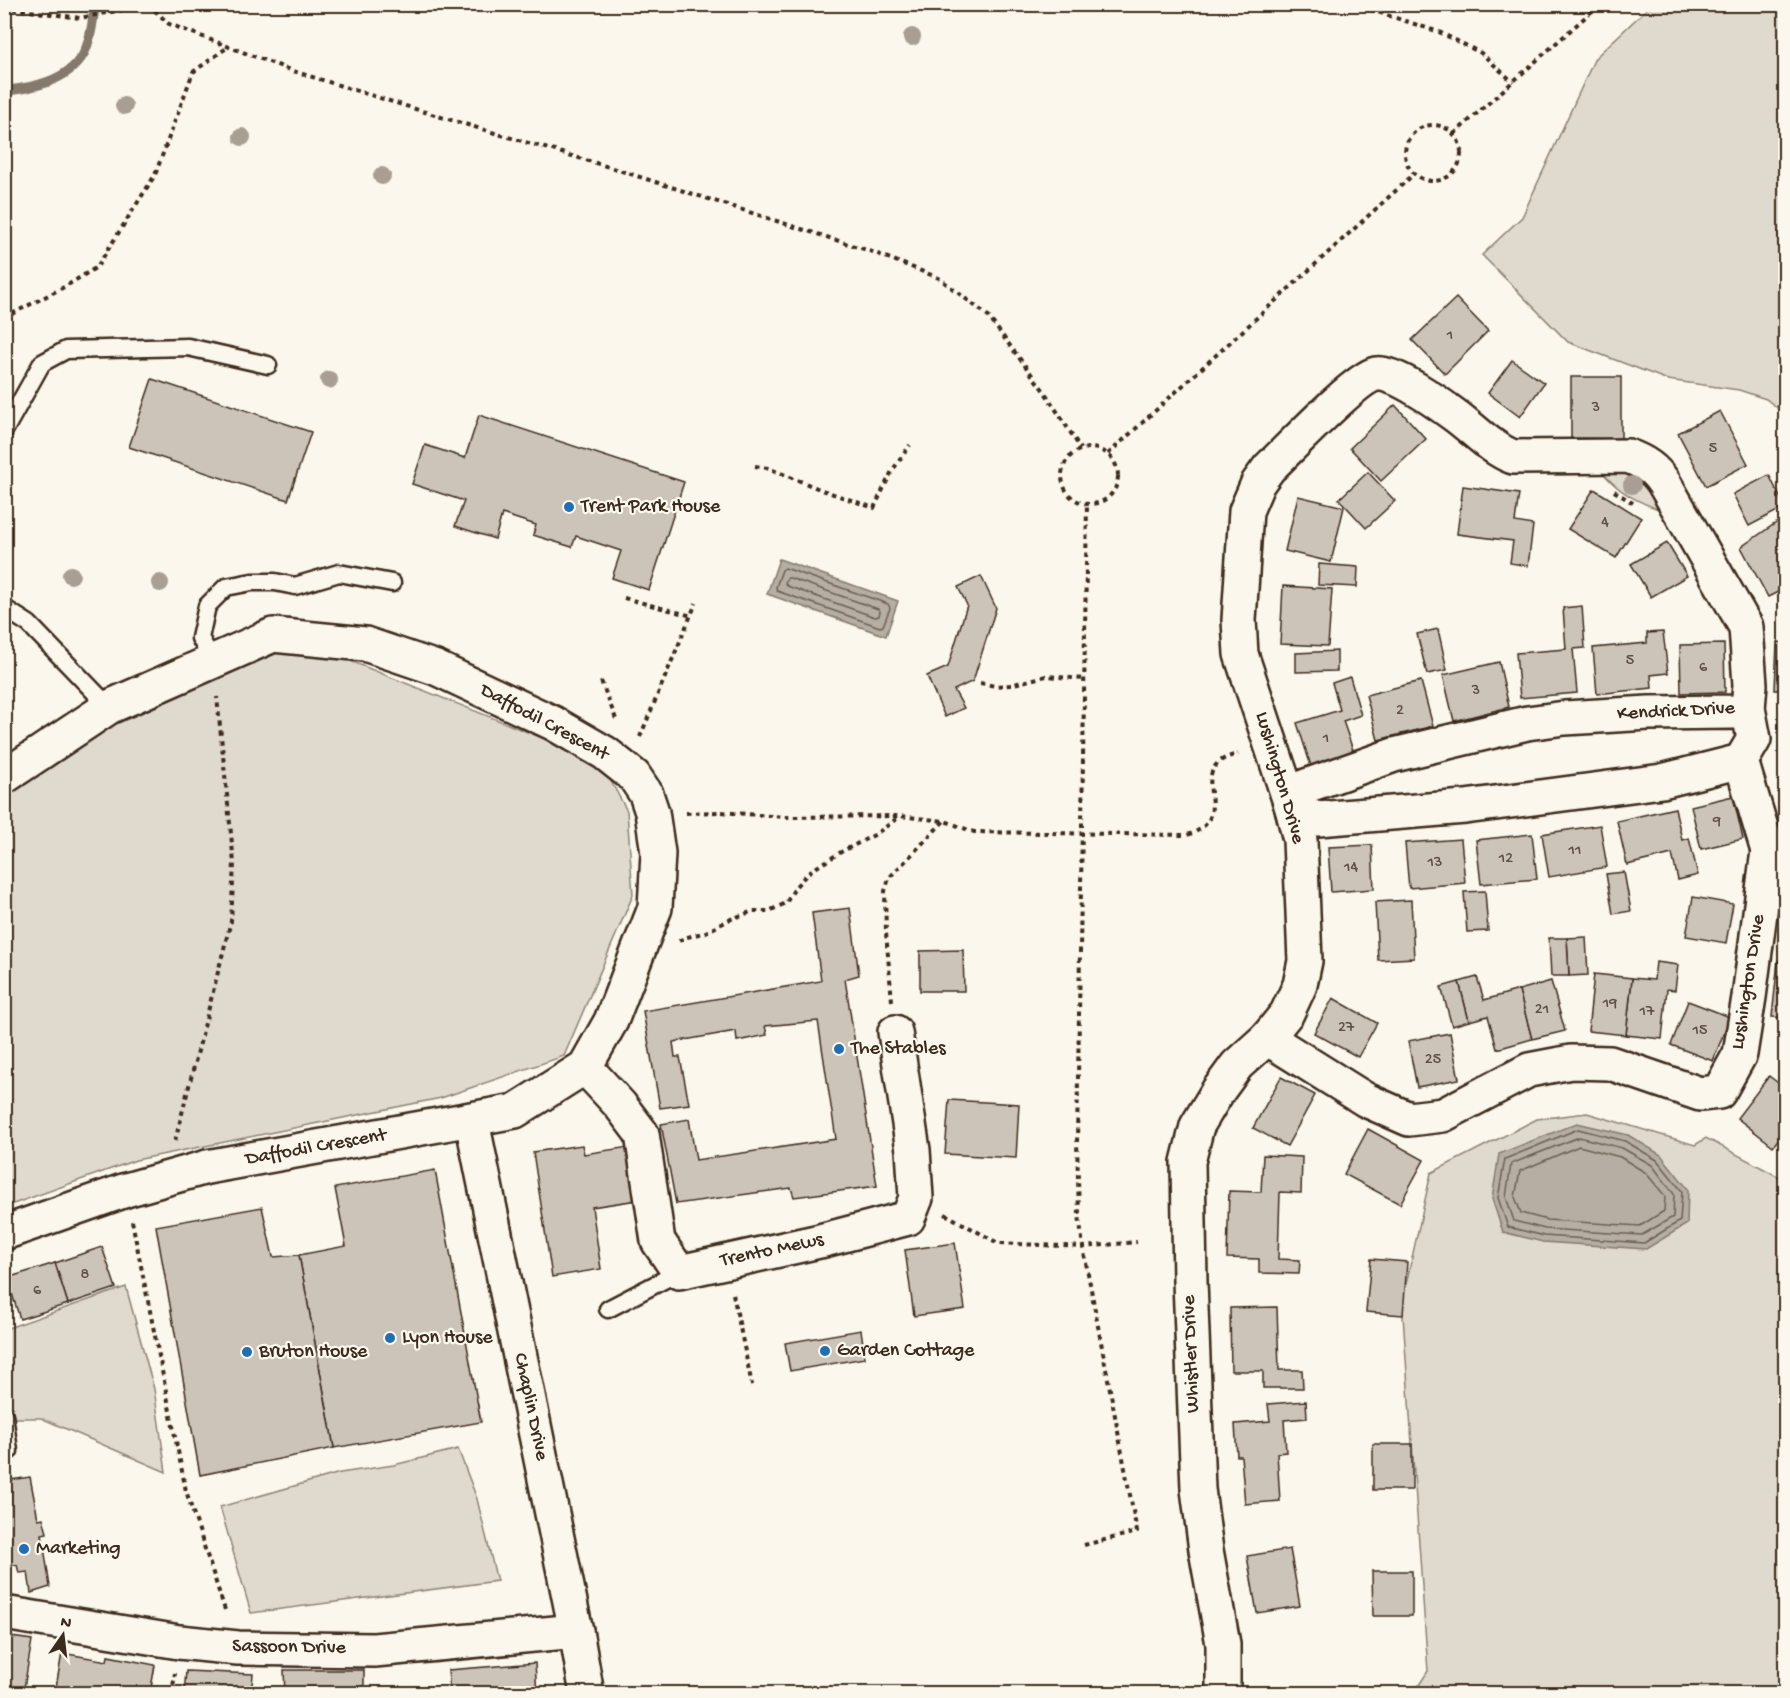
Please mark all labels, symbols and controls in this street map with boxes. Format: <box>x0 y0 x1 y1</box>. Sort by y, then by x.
house number: 1 <box>1446 327 1453 346</box>
house number: 3 <box>1591 399 1600 418</box>
house number: 5 <box>1709 440 1717 459</box>
place label: Trent Park House <box>580 496 721 519</box>
marker: Trent Park House <box>562 500 576 514</box>
house number: 4 <box>1601 514 1609 533</box>
house number: 5 <box>1626 652 1634 671</box>
house number: 6 <box>1699 659 1708 678</box>
street label: Daffodil Crescent <box>474 678 614 767</box>
house number: 3 <box>1471 682 1480 701</box>
street label: Kendrick Drive <box>1616 697 1736 727</box>
house number: 2 <box>1396 702 1404 721</box>
street label: Lushington Drive <box>1249 709 1309 847</box>
house number: 1 <box>1322 730 1329 749</box>
house number: 9 <box>1712 813 1721 832</box>
house number: 11 <box>1568 842 1581 861</box>
house number: 12 <box>1498 850 1513 869</box>
house number: 13 <box>1427 854 1442 873</box>
house number: 14 <box>1343 859 1358 878</box>
street label: Lushington Drive <box>1727 912 1771 1051</box>
house number: 19 <box>1602 995 1617 1014</box>
house number: 21 <box>1535 1001 1549 1020</box>
house number: 17 <box>1639 1003 1655 1022</box>
house number: 27 <box>1338 1019 1355 1038</box>
house number: 15 <box>1692 1022 1707 1041</box>
place label: The Stables <box>850 1038 946 1061</box>
marker: The Stables <box>832 1042 846 1056</box>
house number: 25 <box>1425 1051 1441 1070</box>
street label: Daffodil Crescent <box>242 1124 390 1172</box>
street label: Trento Mews <box>717 1229 826 1273</box>
house number: 8 <box>81 1266 90 1285</box>
house number: 6 <box>33 1282 42 1301</box>
street label: Whistler Drive <box>1178 1294 1206 1413</box>
place label: Lyon House <box>402 1327 493 1350</box>
marker: Lyon House <box>383 1331 397 1345</box>
place label: Garden Cottage <box>837 1340 975 1363</box>
place label: Bruton House <box>258 1341 368 1364</box>
marker: Garden Cottage <box>818 1344 832 1358</box>
marker: Bruton House <box>240 1345 254 1359</box>
street label: Chaplin Drive <box>507 1351 553 1463</box>
place label: Marketing <box>36 1538 121 1561</box>
marker: Marketing <box>17 1542 31 1556</box>
north arrow <box>33 1605 93 1665</box>
text: N <box>58 1613 74 1634</box>
street label: Sassoon Drive <box>232 1636 347 1661</box>

